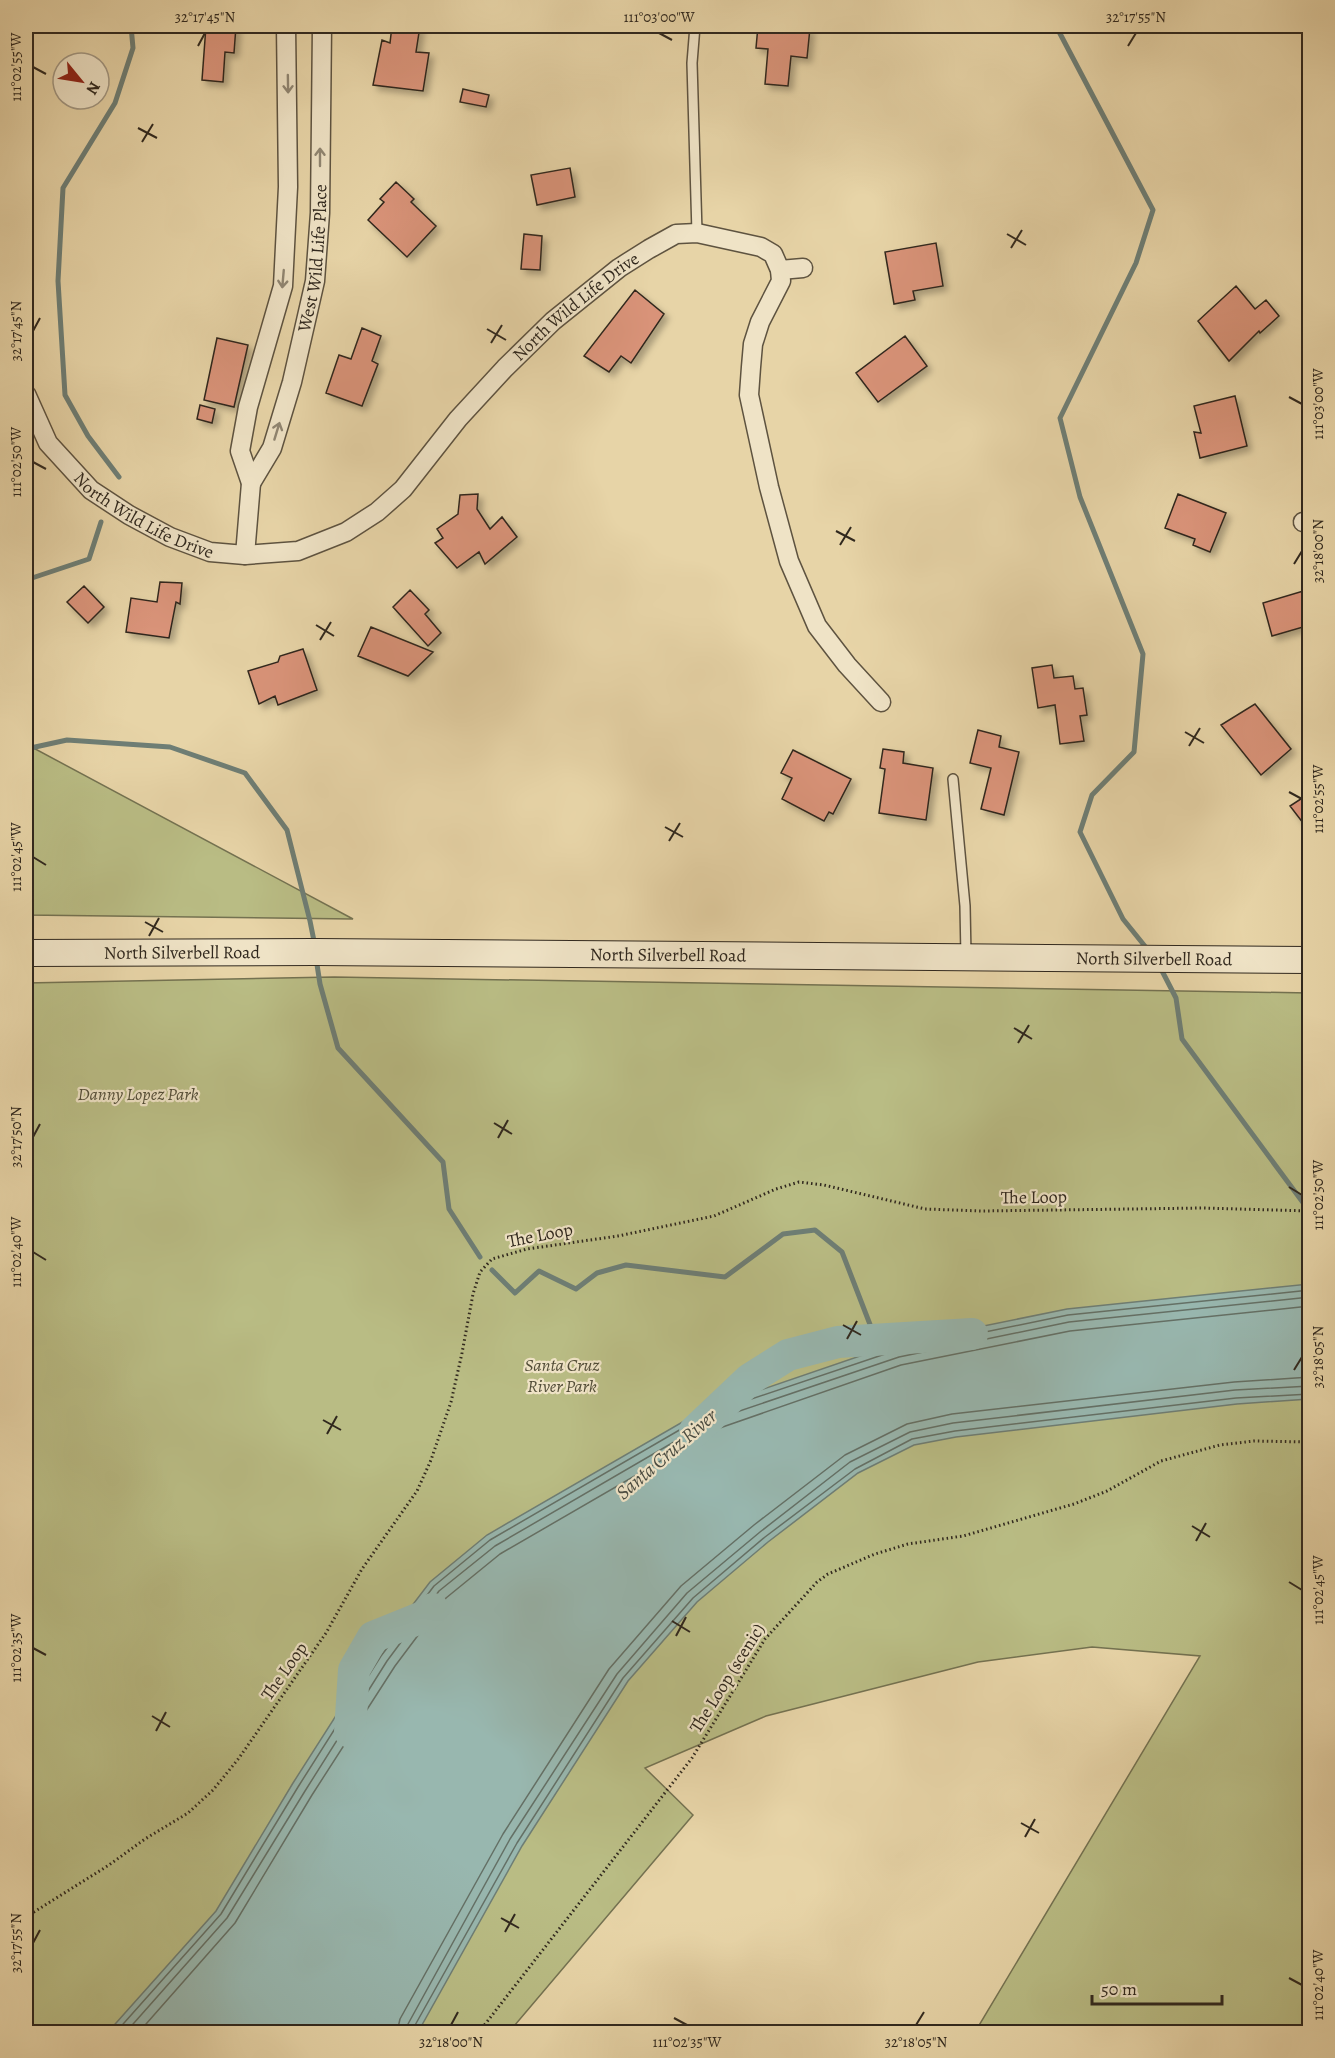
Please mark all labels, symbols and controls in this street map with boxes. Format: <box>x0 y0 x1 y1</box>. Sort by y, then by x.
text: 32°17'45"N <box>175 7 235 27</box>
text: 111°03'00"W <box>623 7 695 27</box>
text: 32°17'55"N <box>1106 7 1166 27</box>
text: 111°02'55"W <box>6 32 26 102</box>
north arrow <box>51 51 111 111</box>
one-way arrow <box>282 73 293 93</box>
text: N <box>81 77 106 99</box>
one-way arrow <box>314 147 326 167</box>
street label: West Wild Life Place <box>292 184 332 335</box>
street label: North Wild Life Drive <box>507 246 643 366</box>
one-way arrow <box>277 268 288 288</box>
text: 32°17'45"N <box>6 301 26 361</box>
text: 111°03'00"W <box>1308 368 1328 440</box>
one-way arrow <box>272 422 283 441</box>
text: 111°02'50"W <box>6 427 26 497</box>
street label: North Wild Life Drive <box>68 467 217 564</box>
text: 32°18'00"N <box>1308 519 1328 583</box>
text: 111°02'55"W <box>1308 764 1328 834</box>
text: 111°02'45"W <box>6 822 26 892</box>
street label: North Silverbell Road <box>104 940 261 965</box>
street label: North Silverbell Road <box>590 942 747 967</box>
street label: North Silverbell Road <box>1076 946 1233 971</box>
park label: Danny Lopez Park <box>77 1082 199 1106</box>
text: 32°17'50"N <box>6 1106 26 1168</box>
text: 111°02'50"W <box>1308 1160 1328 1230</box>
street label: The Loop <box>1001 1184 1067 1210</box>
text: 111°02'40"W <box>6 1217 26 1287</box>
street label: The Loop <box>505 1217 575 1253</box>
text: 32°18'05"N <box>1308 1325 1328 1388</box>
park label: Santa Cruz River Park <box>525 1353 600 1398</box>
water label: Santa Cruz River <box>610 1402 723 1506</box>
text: 111°02'45"W <box>1308 1555 1328 1625</box>
text: 111°02'35"W <box>6 1614 26 1682</box>
street label: The Loop (scenic) <box>684 1619 770 1737</box>
street label: The Loop <box>255 1637 313 1705</box>
text: 32°17'55"N <box>6 1913 26 1973</box>
text: 111°02'40"W <box>1308 1950 1328 2020</box>
scale bar <box>1092 1968 1222 2006</box>
text: 50 m <box>1101 1977 1137 2001</box>
text: 32°18'00"N <box>419 2032 483 2052</box>
text: 111°02'35"W <box>653 2032 721 2052</box>
text: 32°18'05"N <box>885 2032 948 2052</box>

